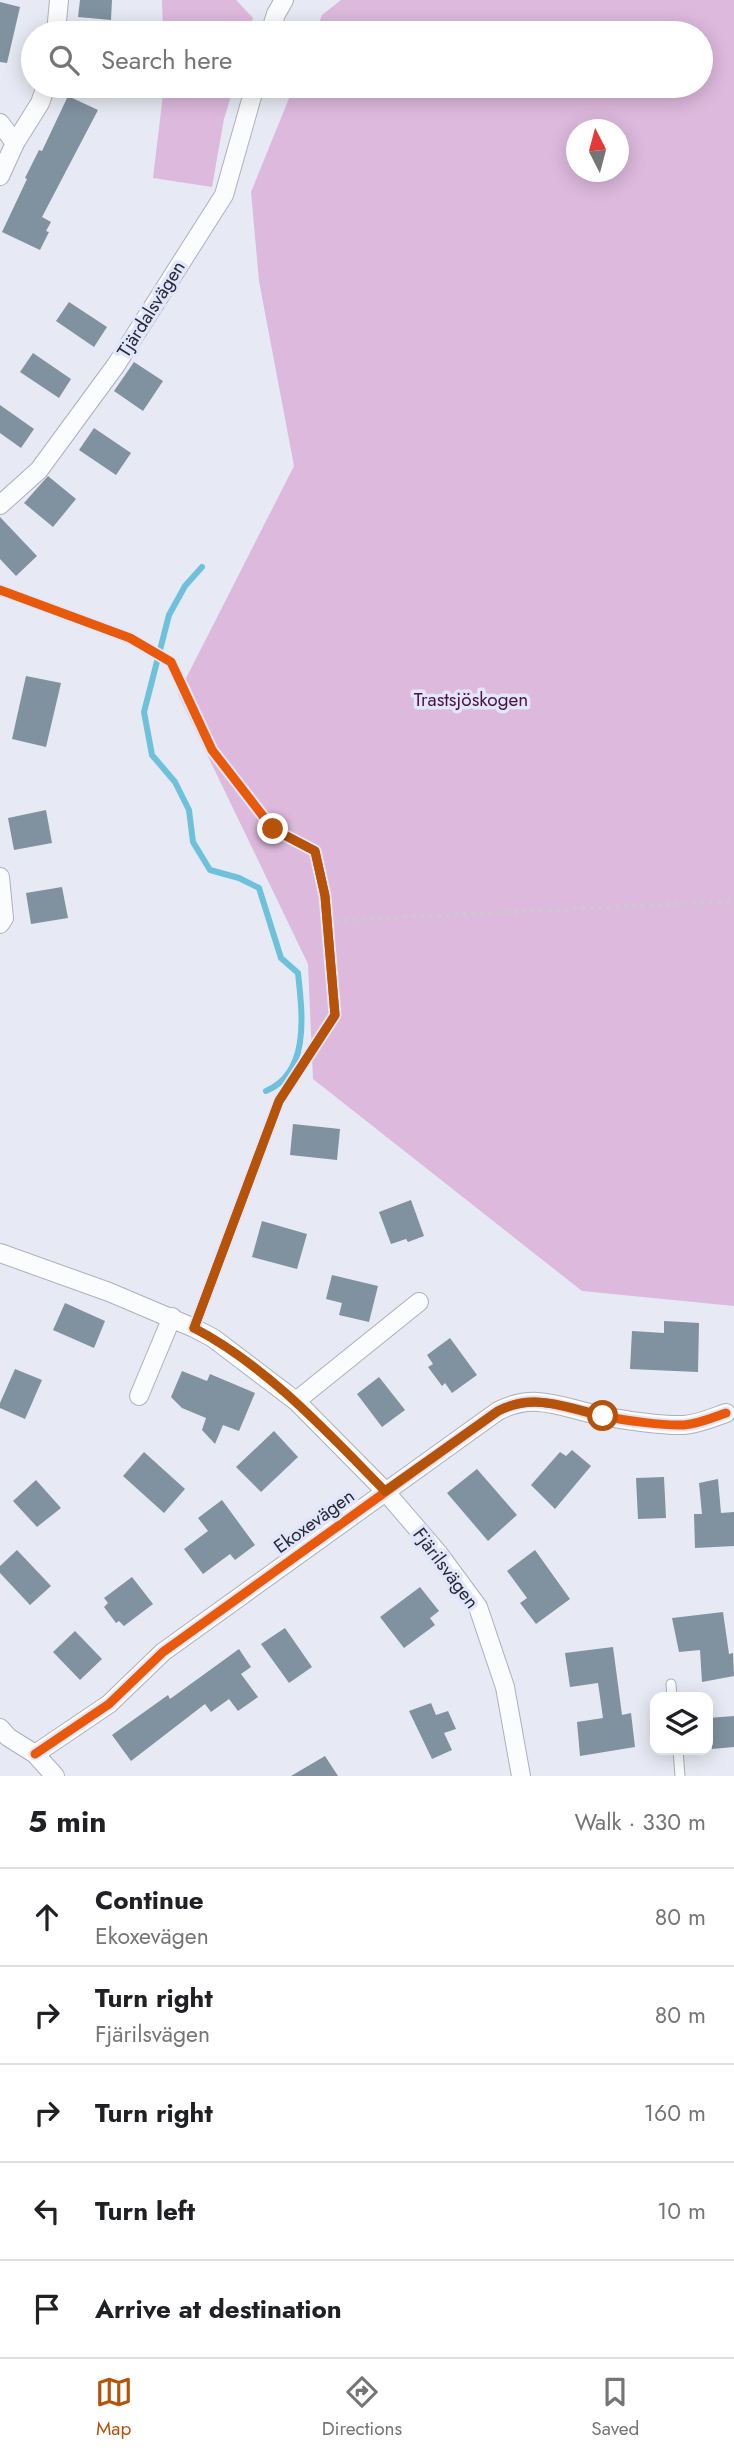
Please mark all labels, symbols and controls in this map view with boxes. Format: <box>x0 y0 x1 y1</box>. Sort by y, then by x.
search box <box>21 21 713 98</box>
icon: search <box>45 41 83 79</box>
text: Search here <box>101 41 233 79</box>
north arrow <box>566 119 629 182</box>
street label: Tjärdalsvägen <box>111 255 191 363</box>
park label: Trastsjöskogen <box>414 686 528 713</box>
route end <box>257 813 288 844</box>
route start <box>587 1400 618 1431</box>
street label: Ekoxevägen <box>268 1482 360 1560</box>
street label: Fjärilsvägen <box>407 1522 485 1614</box>
map controls <box>650 1692 713 1755</box>
button: layers <box>650 1692 713 1755</box>
text: 5 min <box>28 1800 106 1843</box>
text: Walk · 330 m <box>575 1805 706 1839</box>
text: Continue <box>95 1881 204 1919</box>
icon: ahead <box>28 1898 66 1936</box>
text: 80 m <box>655 1900 706 1934</box>
text: Ekoxevägen <box>95 1919 209 1953</box>
text: Turn right <box>95 1979 213 2017</box>
icon: right <box>28 1996 66 2034</box>
text: 80 m <box>655 1998 706 2032</box>
text: Fjärilsvägen <box>95 2017 210 2051</box>
icon: right <box>28 2094 66 2132</box>
text: Turn right <box>95 2094 213 2132</box>
text: 160 m <box>644 2096 706 2130</box>
icon: left <box>28 2192 66 2230</box>
text: Turn left <box>95 2192 195 2230</box>
text: 10 m <box>657 2194 706 2228</box>
icon: arrive <box>28 2290 66 2328</box>
text: Arrive at destination <box>95 2290 342 2328</box>
tab: Map <box>95 2373 133 2442</box>
tab: Directions <box>322 2373 402 2442</box>
tab: Saved <box>591 2373 639 2442</box>

